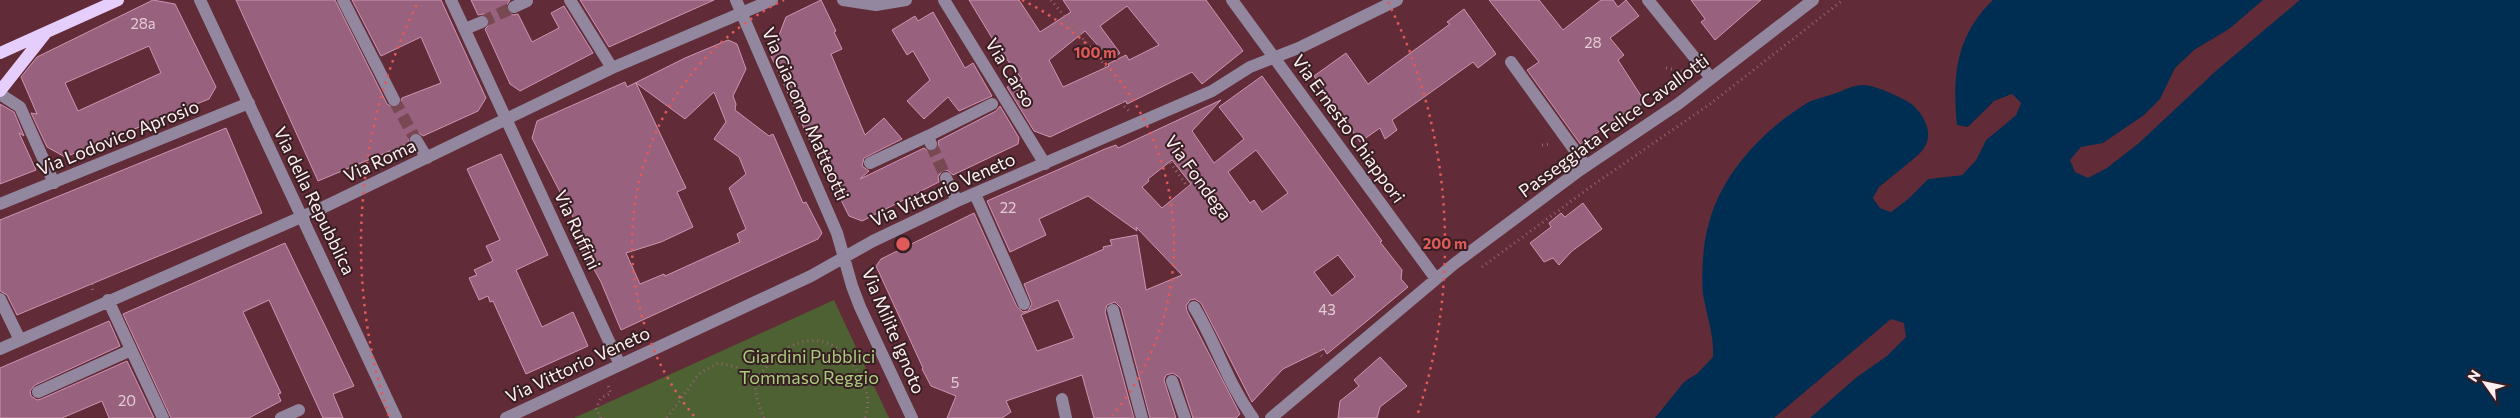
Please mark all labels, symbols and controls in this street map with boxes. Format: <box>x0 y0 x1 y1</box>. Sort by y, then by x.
house number: 28a <box>130 14 156 32</box>
street label: Via Giacomo Matteotti <box>758 24 854 204</box>
house number: 28 <box>1584 33 1602 51</box>
street label: Via Carso <box>981 34 1041 111</box>
text: 100 m <box>1074 43 1116 61</box>
street label: Passeggiata Felice Cavallotti <box>1514 49 1713 202</box>
street label: Via Ernesto Chiappori <box>1288 50 1410 207</box>
street label: Via Lodovico Aprosio <box>33 95 202 180</box>
street label: Via della Repubblica <box>269 123 360 278</box>
street label: Via Fondega <box>1161 131 1237 224</box>
street label: Via Roma <box>340 134 419 186</box>
street label: Via Vittorio Veneto <box>867 147 1019 231</box>
street label: Via Ruffini <box>550 186 606 273</box>
house number: 22 <box>1000 198 1016 216</box>
text: 200 m <box>1423 234 1467 252</box>
centre of rings <box>894 235 912 253</box>
street label: Via Milite Ignoto <box>857 264 930 397</box>
house number: 43 <box>1318 300 1336 318</box>
street label: Via Vittorio Veneto <box>502 321 653 407</box>
park label: Giardini Pubblici Tommaso Reggio <box>739 345 879 388</box>
north arrow <box>2460 358 2510 408</box>
text: N <box>2464 367 2484 385</box>
house number: 5 <box>951 373 959 391</box>
house number: 20 <box>118 391 136 409</box>

